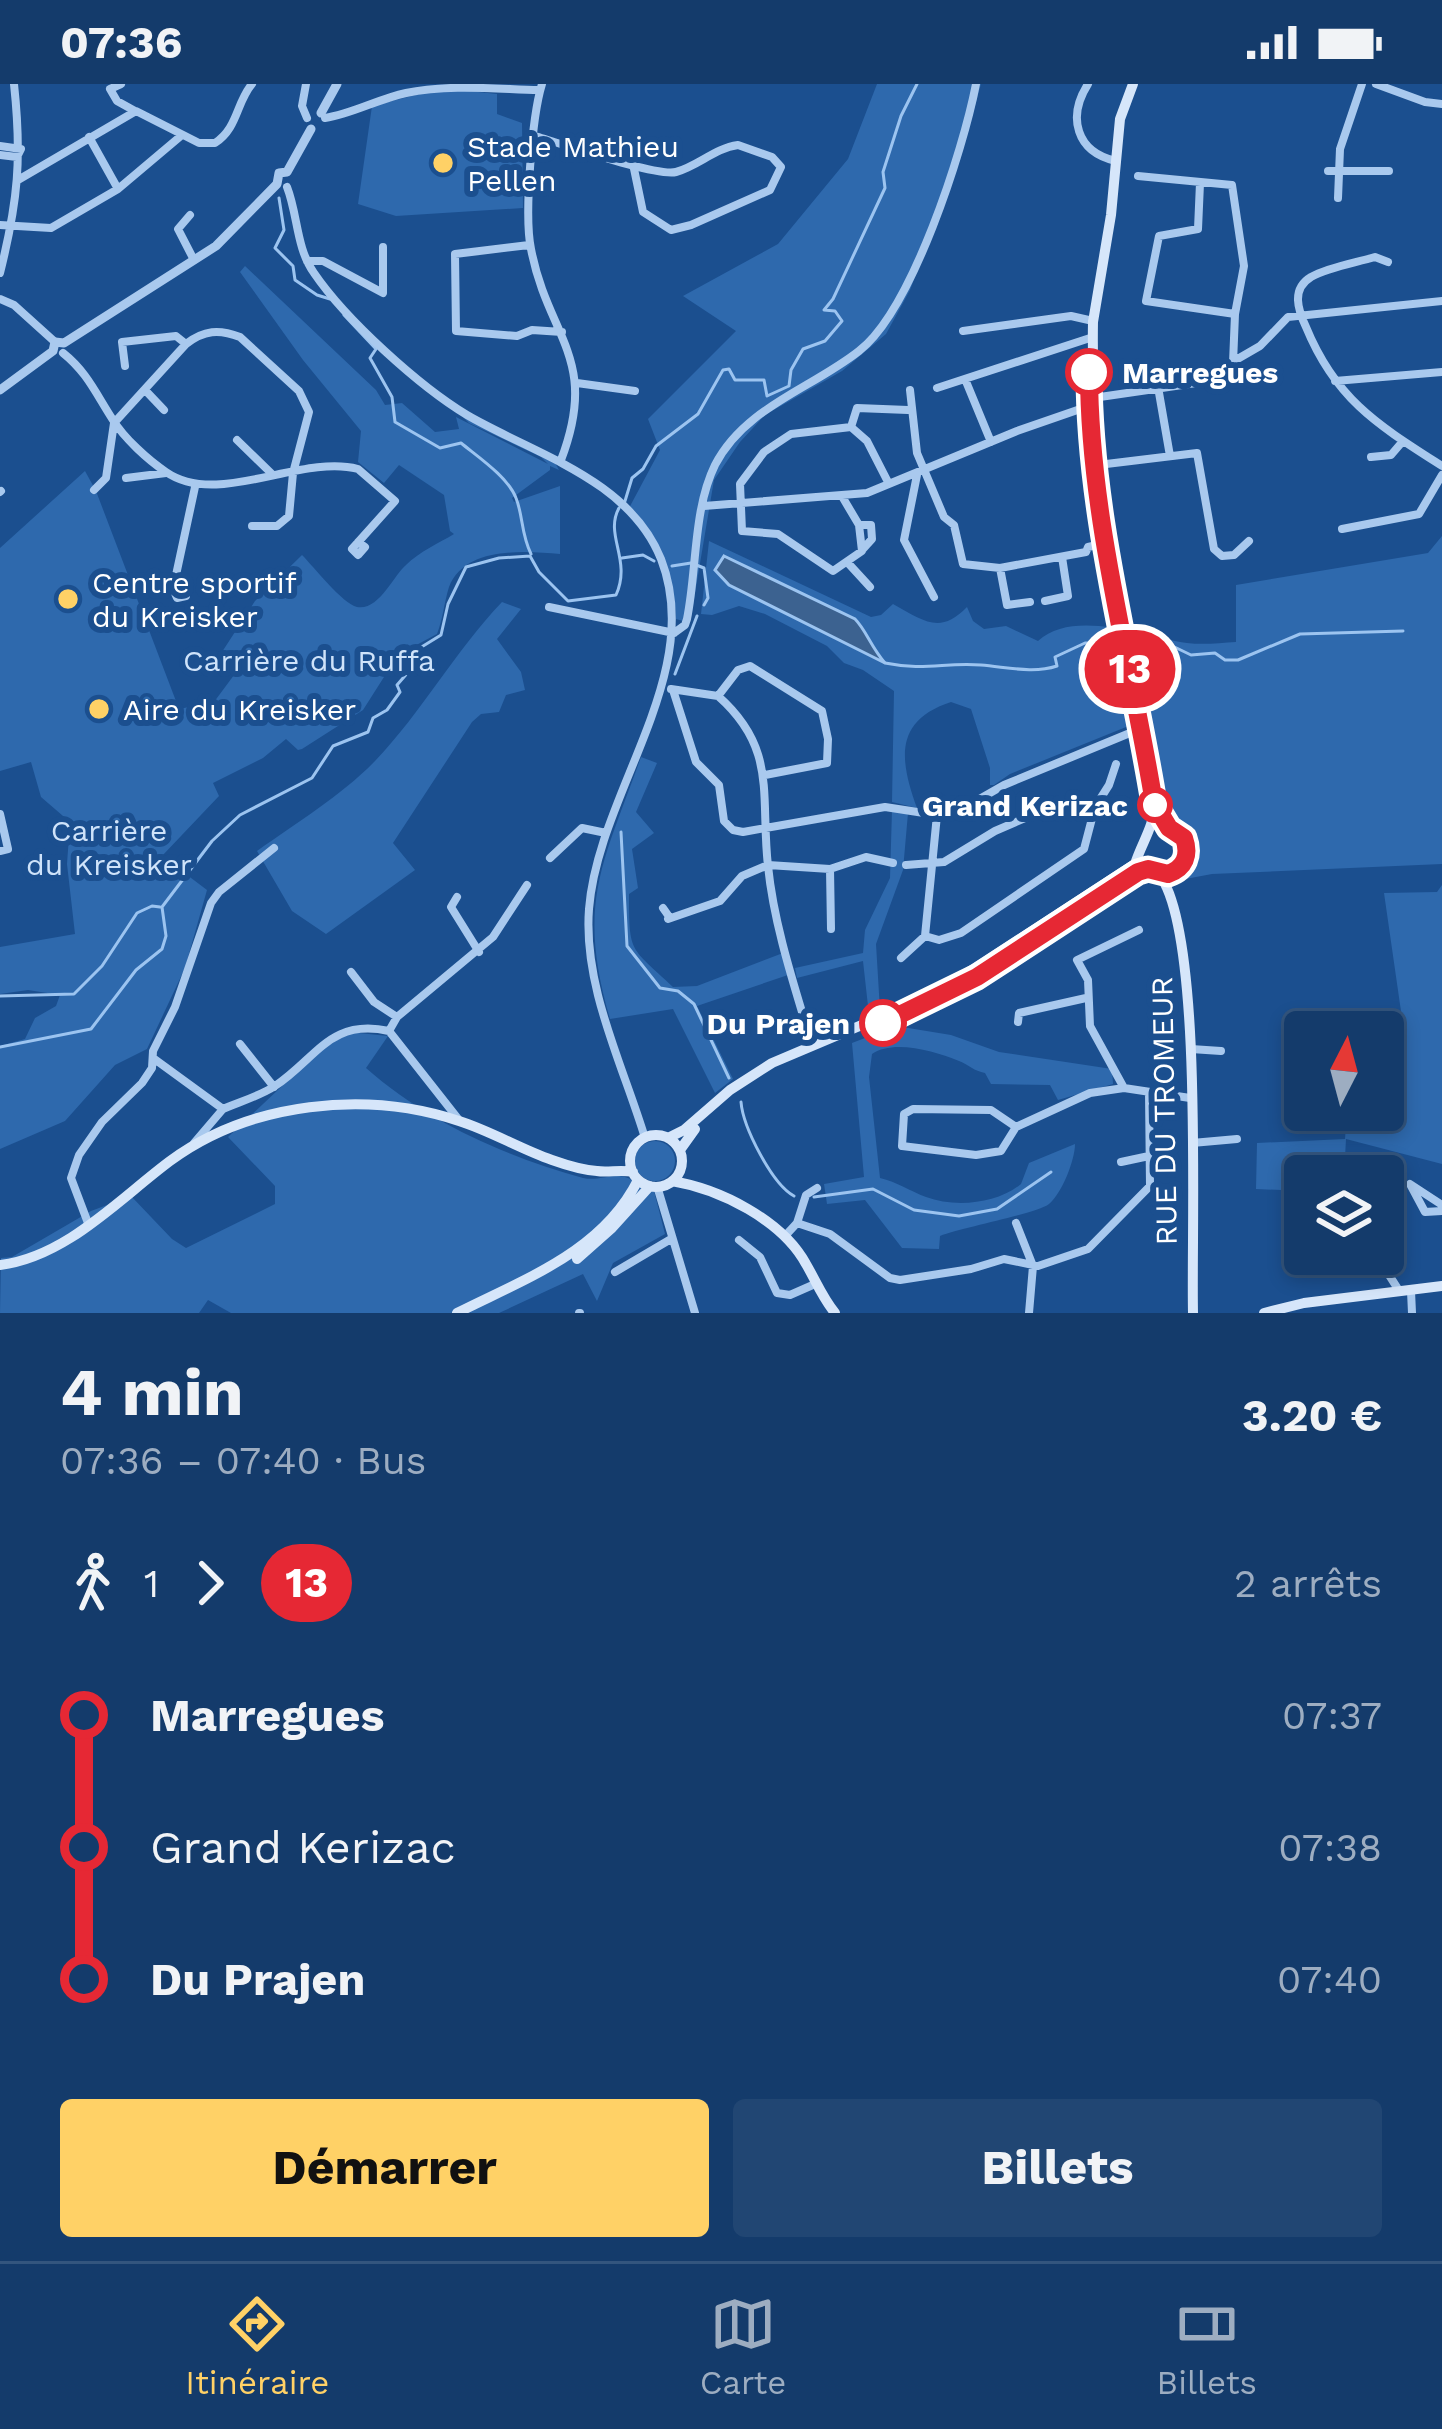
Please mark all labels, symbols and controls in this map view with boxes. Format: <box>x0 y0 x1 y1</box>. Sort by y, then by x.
text: 07:36 <box>60 16 182 69</box>
place label: Stade Mathieu Pellen <box>467 129 679 198</box>
marker: Stade Mathieu Pellen <box>430 150 456 176</box>
marker: Marregues <box>1067 350 1111 394</box>
place label: Marregues <box>1122 355 1278 390</box>
place label: Centre sportif du Kreisker <box>92 565 297 634</box>
marker: Centre sportif du Kreisker <box>55 586 81 612</box>
line badge: 13 <box>1076 630 1184 708</box>
park label: Carrière du Ruffa <box>183 643 435 678</box>
text: 13 <box>1108 644 1152 693</box>
place label: Aire du Kreisker <box>123 692 356 727</box>
marker: Aire du Kreisker <box>86 696 112 722</box>
place label: Grand Kerizac <box>922 788 1128 823</box>
marker: Grand Kerizac <box>1139 789 1171 821</box>
park label: Carrière du Kreisker <box>26 813 192 882</box>
street label: RUE DU TROMEUR <box>1144 976 1184 1246</box>
marker: Du Prajen <box>861 1001 905 1045</box>
place label: Du Prajen <box>706 1006 850 1041</box>
north arrow <box>1284 1011 1404 1131</box>
map controls <box>1284 1011 1404 1275</box>
button: layers <box>1284 1155 1404 1275</box>
text: 4 min <box>60 1354 244 1431</box>
text: 3.20 € <box>1242 1389 1382 1442</box>
text: 07:36 – 07:40 · Bus <box>60 1438 426 1483</box>
icon: walk <box>60 1550 126 1616</box>
icon: forward <box>177 1550 243 1616</box>
text: 13 <box>285 1558 328 1607</box>
text: 1 <box>144 1561 159 1606</box>
text: 2 arrêts <box>1234 1561 1382 1606</box>
text: Marregues <box>150 1689 384 1742</box>
text: 07:37 <box>1282 1693 1382 1738</box>
text: Grand Kerizac <box>150 1821 456 1874</box>
text: 07:38 <box>1278 1825 1382 1870</box>
text: Du Prajen <box>150 1953 365 2006</box>
text: 07:40 <box>1277 1957 1382 2002</box>
button: Démarrer <box>60 2099 709 2237</box>
button: Billets <box>733 2099 1382 2237</box>
tab: Itinéraire <box>185 2291 329 2402</box>
tab: Carte <box>700 2291 786 2402</box>
tab: Billets <box>1157 2291 1257 2402</box>

